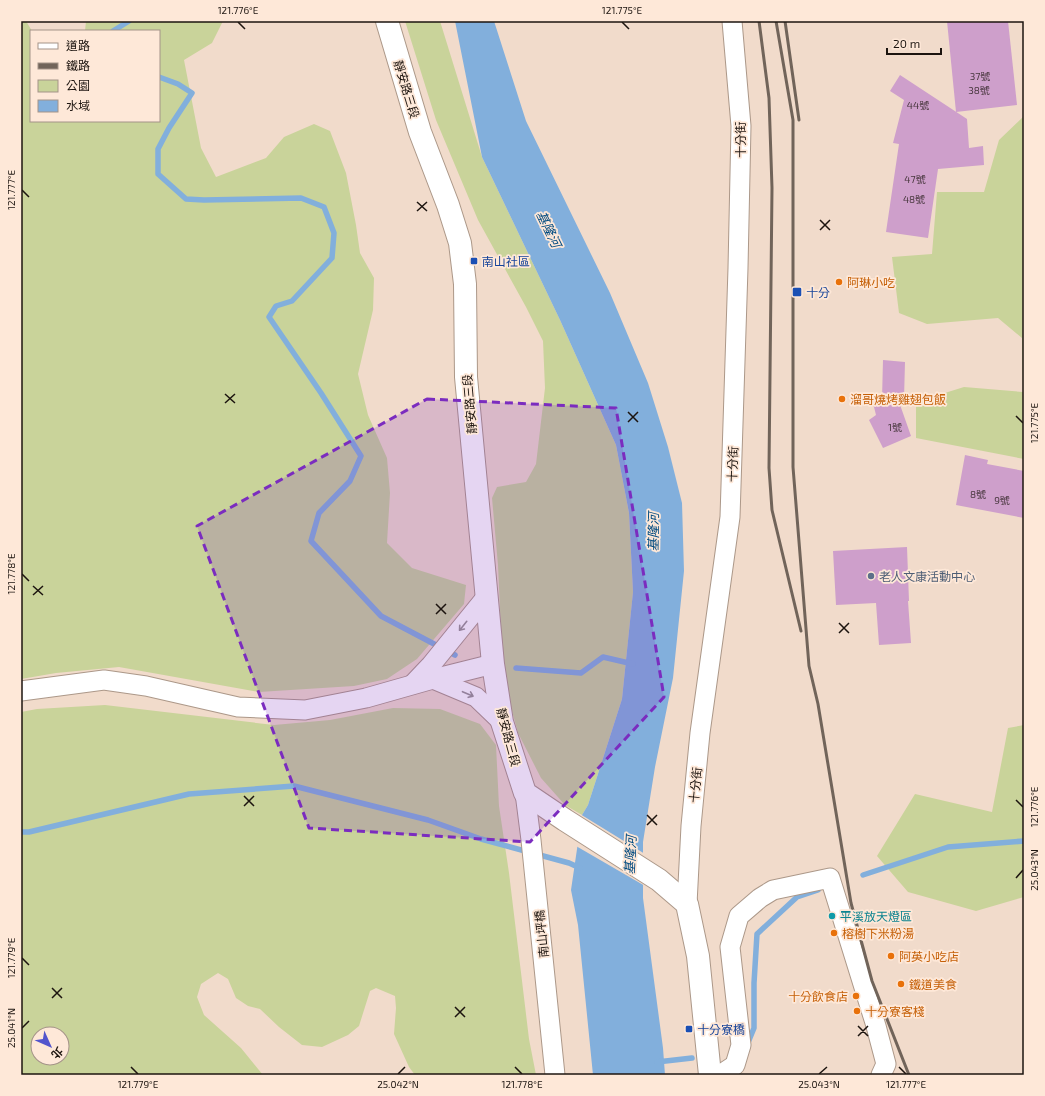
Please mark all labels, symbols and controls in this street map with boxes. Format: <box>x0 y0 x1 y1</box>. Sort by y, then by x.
text: 121.776°E <box>218 4 259 16</box>
text: 121.775°E <box>602 4 643 16</box>
legend <box>30 30 160 122</box>
scale bar <box>887 30 941 56</box>
text: 20 m <box>893 36 920 50</box>
text: 道路 <box>66 38 90 52</box>
text: 鐵路 <box>66 58 90 72</box>
street label: 靜安路三段 <box>392 58 422 120</box>
house number: 37號 <box>970 70 990 82</box>
text: 公園 <box>66 78 90 92</box>
house number: 38號 <box>968 84 990 96</box>
text: 水域 <box>66 98 90 112</box>
house number: 44號 <box>907 99 929 111</box>
street label: 十分街 <box>733 122 747 158</box>
text: 121.777°E <box>5 170 17 210</box>
house number: 47號 <box>904 173 926 185</box>
house number: 48號 <box>903 193 925 205</box>
water label: 基隆河 <box>533 208 566 253</box>
place label: 南山社區 <box>482 254 530 268</box>
marker: 南山社區 <box>469 256 479 266</box>
place label: 阿琳小吃 <box>847 275 895 289</box>
marker: 阿琳小吃 <box>834 277 844 287</box>
place label: 十分 <box>806 285 830 299</box>
marker: 十分 <box>791 286 803 298</box>
street label: 靜安路三段 <box>459 373 479 435</box>
place label: 溜哥燒烤雞翅包飯 <box>850 392 946 406</box>
marker: 溜哥燒烤雞翅包飯 <box>837 394 847 404</box>
text: 121.775°E <box>1028 402 1040 443</box>
house number: 1號 <box>888 421 902 433</box>
street label: 十分街 <box>724 446 740 482</box>
house number: 8號 <box>970 488 986 500</box>
house number: 9號 <box>994 494 1010 506</box>
water label: 基隆河 <box>645 509 661 552</box>
text: 121.778°E <box>5 553 17 595</box>
place label: 老人文康活動中心 <box>879 569 975 583</box>
marker: 老人文康活動中心 <box>866 571 876 581</box>
one-way arrow <box>458 621 467 632</box>
one-way arrow <box>462 691 474 698</box>
street label: 靜安路三段 <box>494 706 524 768</box>
street label: 十分街 <box>686 766 704 804</box>
text: 121.776°E <box>1028 786 1040 827</box>
water label: 基隆河 <box>621 832 639 875</box>
text: 25.043°N <box>1028 849 1040 891</box>
street label: 南山坪橋 <box>532 909 550 959</box>
place label: 平溪放天燈區 <box>840 909 912 923</box>
marker: 平溪放天燈區 <box>827 911 837 921</box>
place label: 榕樹下米粉湯 <box>842 926 914 940</box>
marker: 榕樹下米粉湯 <box>829 928 839 938</box>
text: 121.779°E <box>5 937 17 978</box>
place label: 阿英小吃店 <box>899 949 959 963</box>
marker: 阿英小吃店 <box>886 951 896 961</box>
place label: 鐵道美食 <box>909 977 957 991</box>
marker: 鐵道美食 <box>896 979 906 989</box>
place label: 十分飲食店 <box>788 989 848 1003</box>
marker: 十分飲食店 <box>851 991 861 1001</box>
place label: 十分寮客棧 <box>865 1004 925 1018</box>
marker: 十分寮客棧 <box>852 1006 862 1016</box>
text: 25.041°N <box>5 1008 17 1048</box>
place label: 十分寮橋 <box>697 1022 745 1036</box>
marker: 十分寮橋 <box>684 1024 694 1034</box>
north arrow <box>30 1026 70 1066</box>
text: 北 <box>49 1045 66 1062</box>
text: 121.779°E <box>118 1078 159 1090</box>
text: 25.042°N <box>377 1078 419 1090</box>
text: 121.778°E <box>501 1078 543 1090</box>
text: 25.043°N <box>798 1078 840 1090</box>
text: 121.777°E <box>886 1078 926 1090</box>

